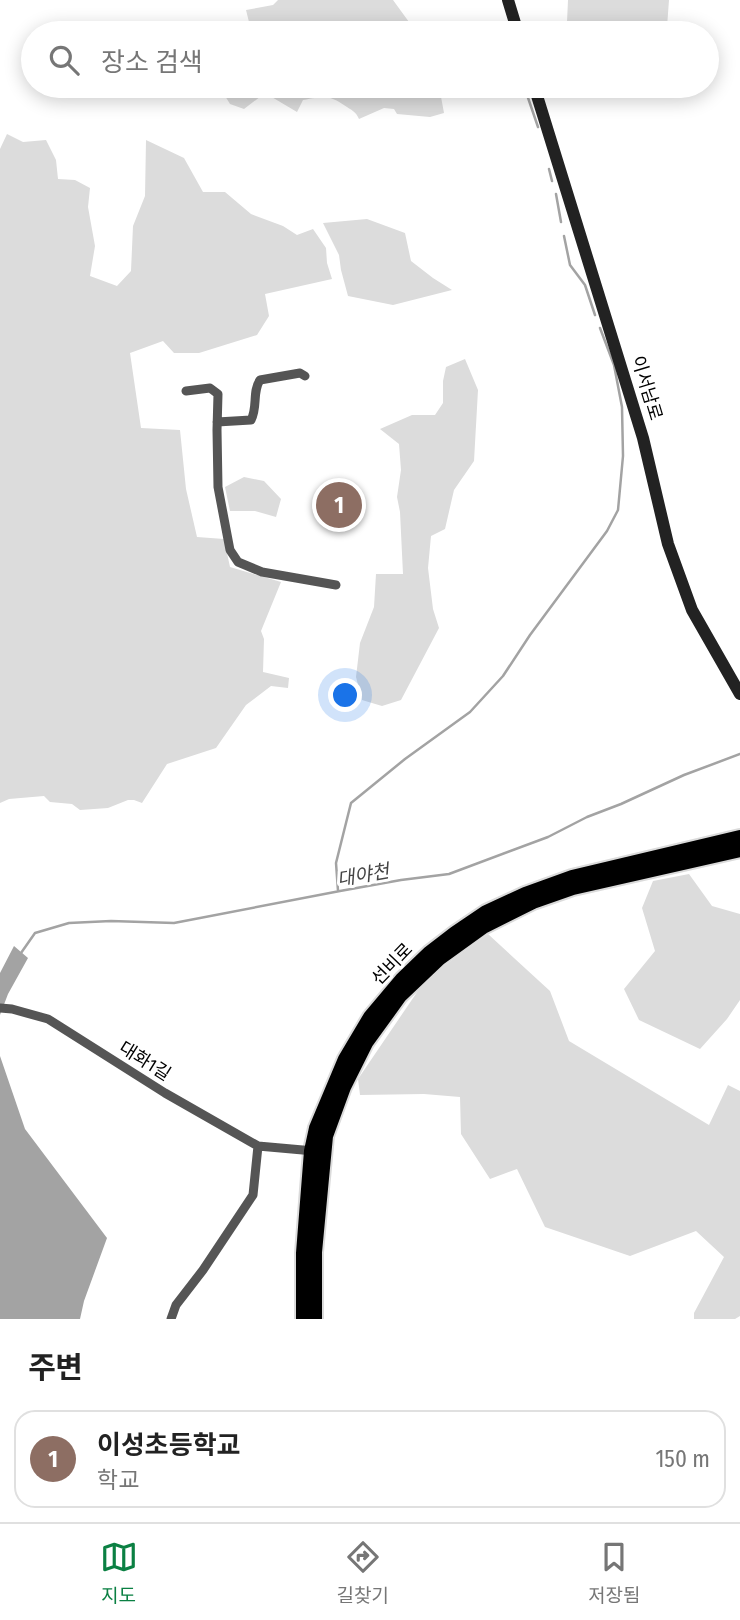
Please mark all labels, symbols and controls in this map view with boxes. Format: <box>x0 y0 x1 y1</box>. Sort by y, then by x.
search box <box>21 21 719 98</box>
icon: search <box>45 41 83 79</box>
text: 장소 검색 <box>101 47 203 78</box>
street label: 이서남로 <box>627 353 667 423</box>
pin: 1 <box>316 479 362 531</box>
your location <box>328 678 362 712</box>
water label: 대야천 <box>335 859 392 891</box>
street label: 선비로 <box>367 938 417 990</box>
street label: 대화1길 <box>115 1037 175 1085</box>
text: 주변 <box>28 1350 83 1386</box>
text: 이성초등학교 <box>97 1430 241 1461</box>
text: 1 <box>48 1445 58 1473</box>
text: 150 m <box>655 1445 710 1473</box>
text: 학교 <box>97 1466 139 1494</box>
tab: 지도 <box>100 1538 138 1607</box>
tab: 길찾기 <box>337 1538 389 1607</box>
tab: 저장됨 <box>588 1538 640 1607</box>

